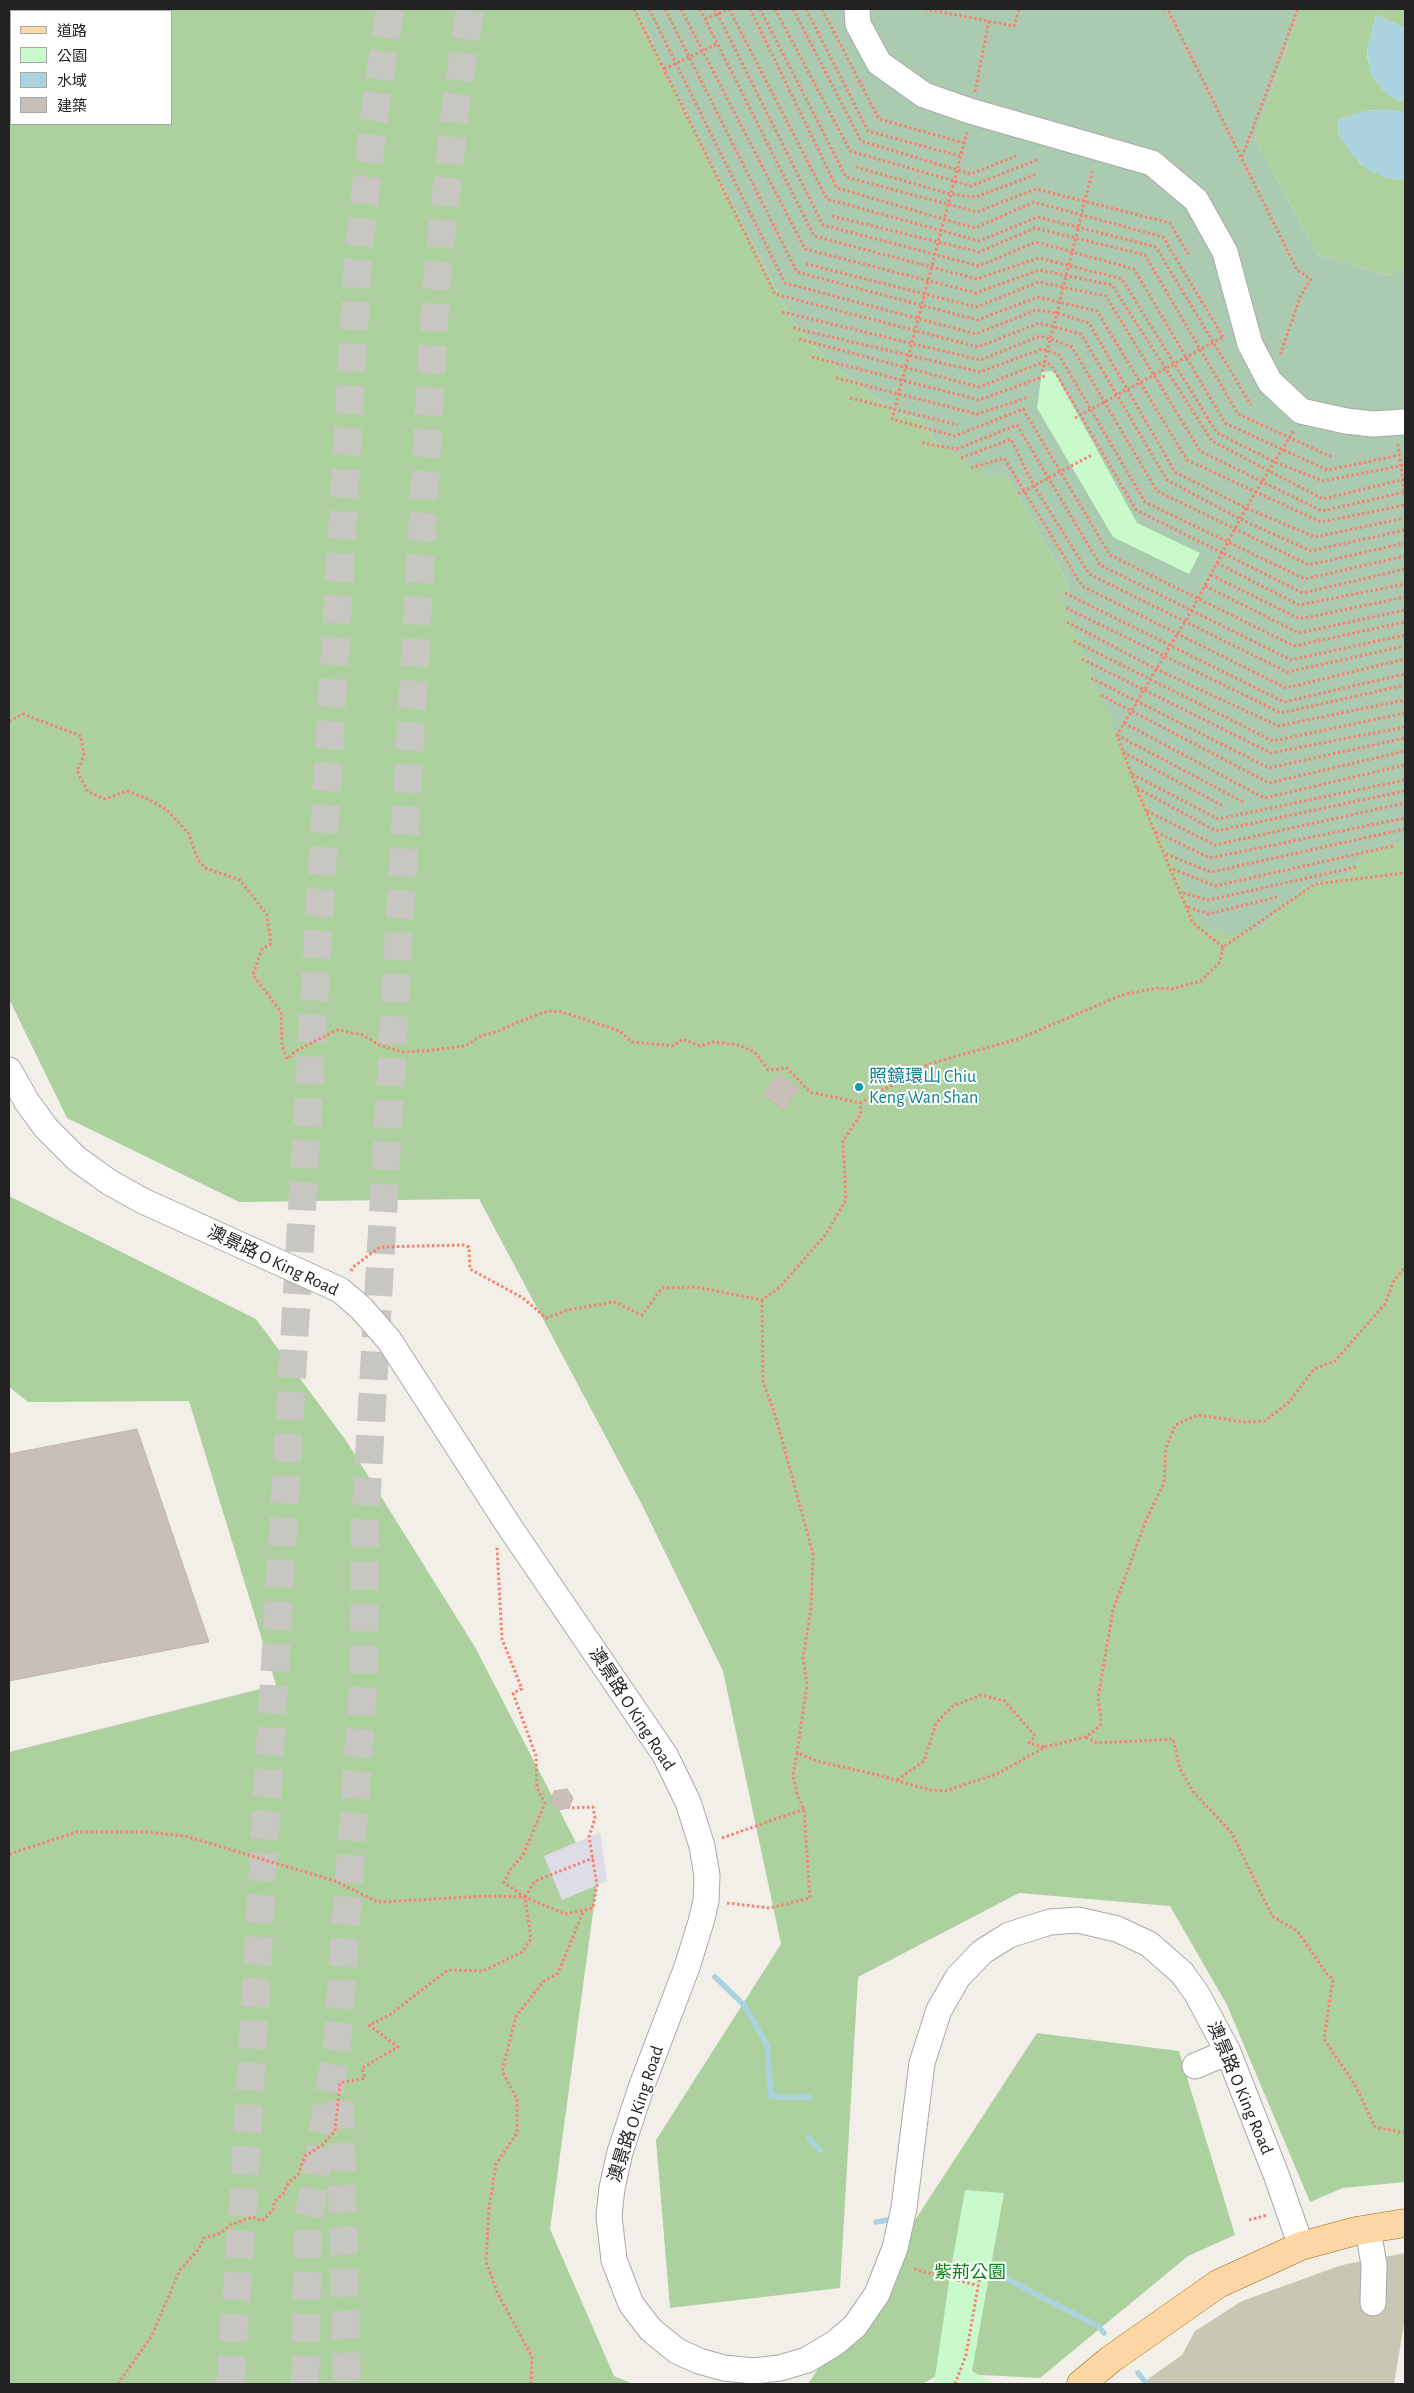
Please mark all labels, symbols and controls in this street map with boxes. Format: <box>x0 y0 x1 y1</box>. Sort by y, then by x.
legend <box>10 10 172 125</box>
text: 道路 <box>57 24 87 39</box>
text: 公園 <box>57 49 87 64</box>
text: 水域 <box>57 74 87 89</box>
text: 建築 <box>57 99 87 114</box>
place label: 照鏡環山 Chiu Keng Wan Shan <box>869 1066 978 1108</box>
marker: 照鏡環山 Chiu Keng Wan Shan <box>853 1081 865 1093</box>
street label: 澳景路 O King Road <box>204 1221 342 1301</box>
street label: 澳景路 O King Road <box>584 1643 680 1775</box>
street label: 澳景路 O King Road <box>1202 2018 1278 2158</box>
street label: 澳景路 O King Road <box>604 2043 668 2185</box>
park label: 紫荊公園 <box>934 2262 1006 2284</box>

